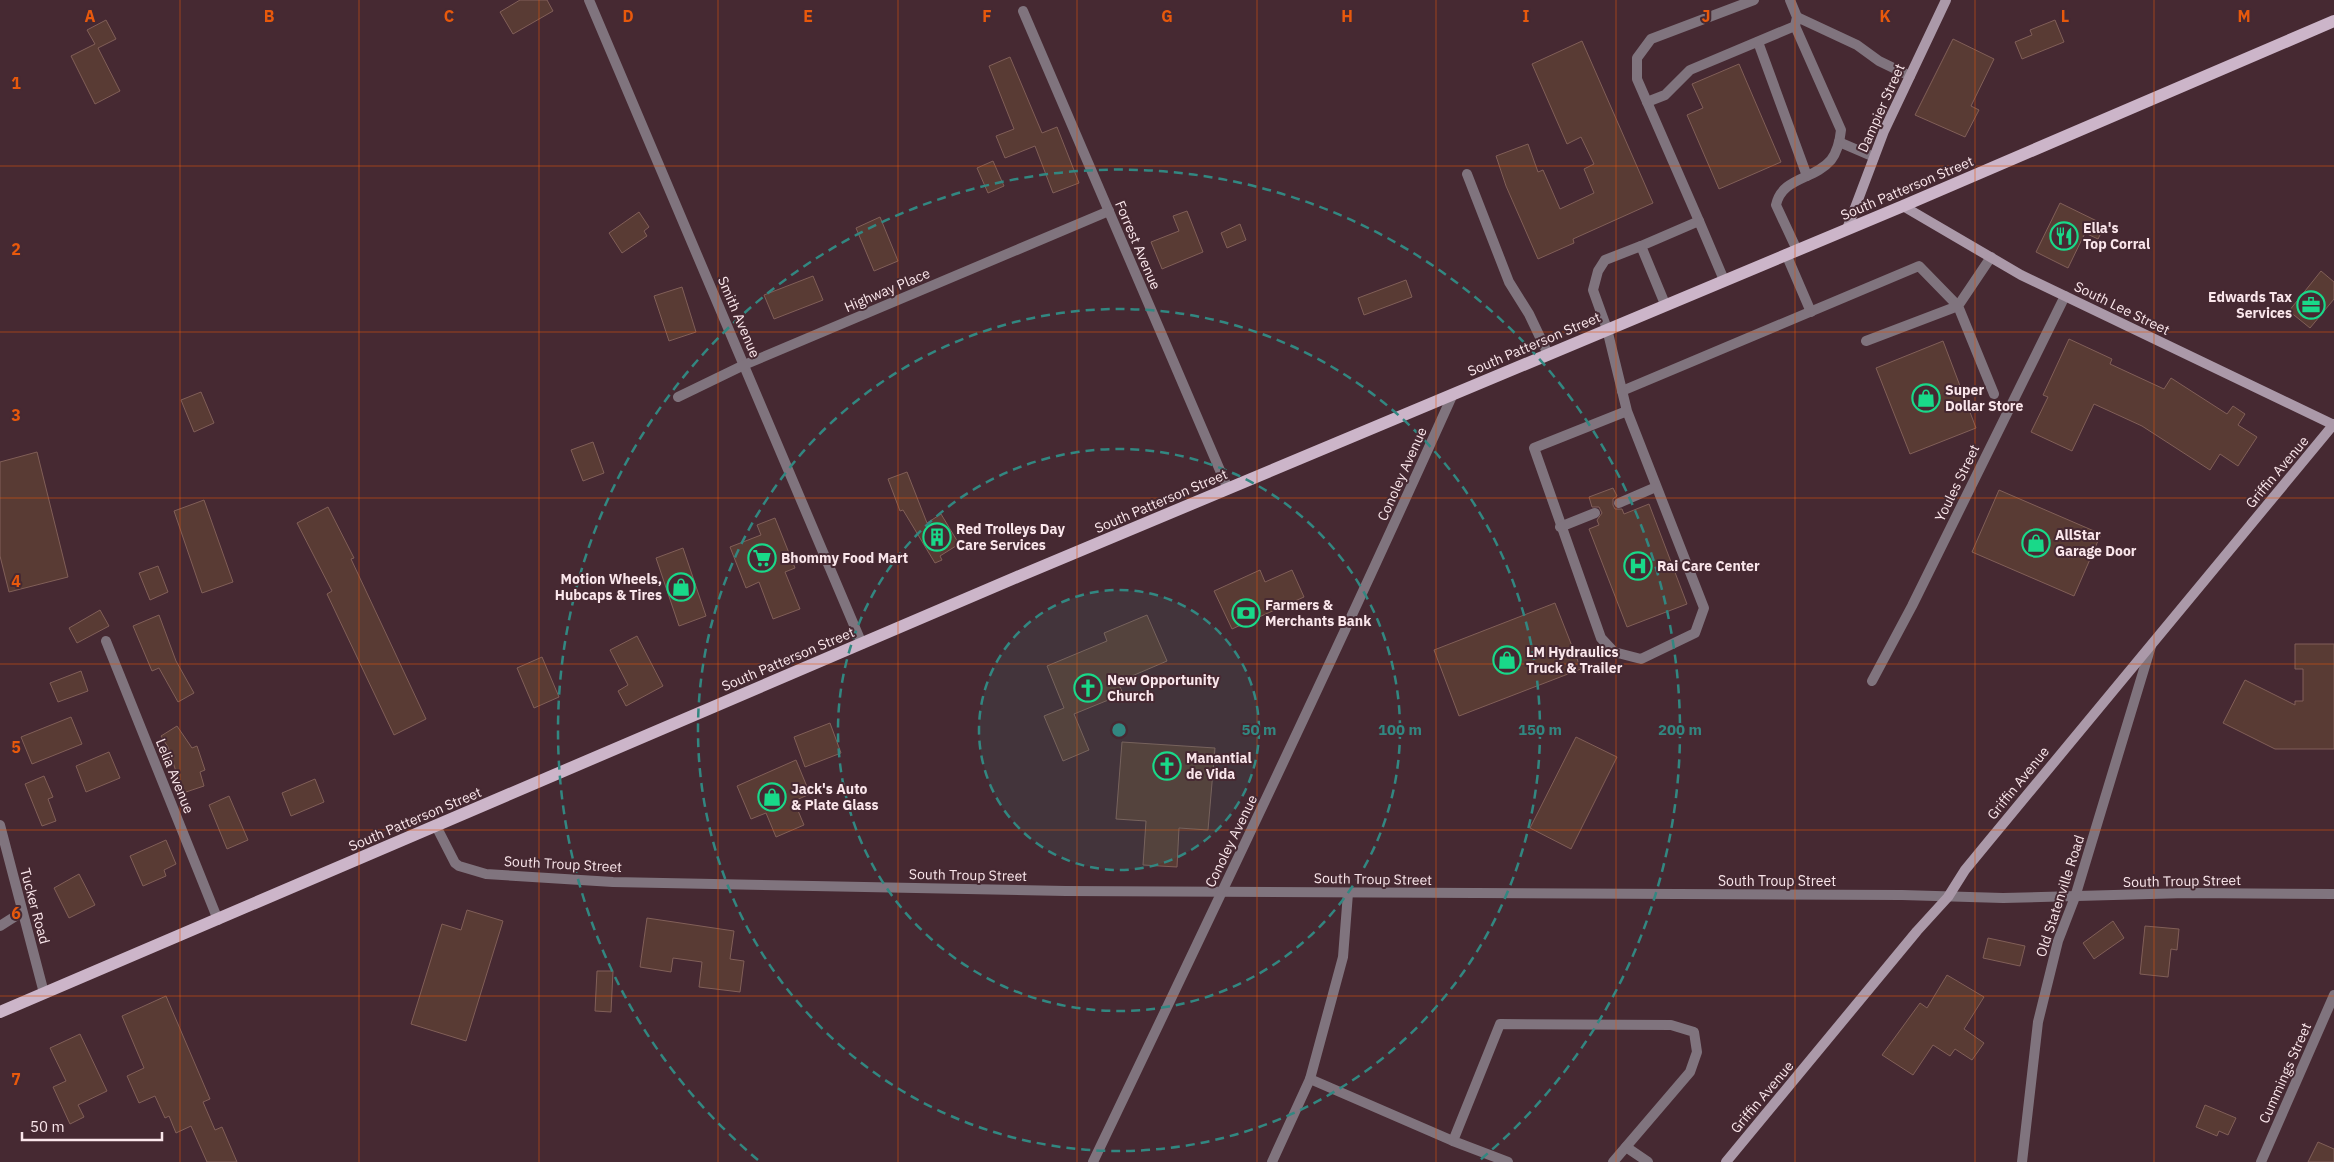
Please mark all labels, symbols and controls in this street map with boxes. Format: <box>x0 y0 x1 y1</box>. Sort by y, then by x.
text: A <box>85 6 96 26</box>
text: B <box>264 6 275 26</box>
text: C <box>444 6 454 26</box>
text: D <box>622 6 634 26</box>
text: E <box>803 6 813 26</box>
text: F <box>982 6 992 26</box>
text: G <box>1161 6 1173 26</box>
text: H <box>1341 6 1353 26</box>
text: I <box>1523 6 1530 26</box>
text: J <box>1702 6 1710 26</box>
text: K <box>1879 6 1891 26</box>
text: L <box>2061 6 2069 26</box>
text: M <box>2237 6 2251 26</box>
street label: Dampier Street <box>1853 61 1909 155</box>
text: 1 <box>11 73 21 93</box>
street label: South Patterson Street <box>1838 152 1976 224</box>
street label: Forrest Avenue <box>1111 198 1165 292</box>
place label: Ella's Top Corral <box>2083 219 2150 253</box>
restaurant icon: Ella's Top Corral <box>2049 221 2079 251</box>
text: 2 <box>11 239 21 259</box>
street label: Highway Place <box>841 264 933 316</box>
street label: Smith Avenue <box>714 274 764 361</box>
street label: South Lee Street <box>2071 277 2173 339</box>
place label: Edwards Tax Services <box>2208 288 2292 322</box>
office icon: Edwards Tax Services <box>2296 290 2326 320</box>
street label: South Patterson Street <box>1465 308 1603 380</box>
place label: Super Dollar Store <box>1945 381 2023 415</box>
shop icon: Super Dollar Store <box>1911 383 1941 413</box>
text: 3 <box>11 405 21 425</box>
street label: Conoley Avenue <box>1373 424 1431 524</box>
street label: Griffin Avenue <box>2242 432 2313 512</box>
street label: Youles Street <box>1931 441 1983 524</box>
street label: South Patterson Street <box>1092 465 1230 537</box>
place label: Red Trolleys Day Care Services <box>956 520 1065 554</box>
building icon: Red Trolleys Day Care Services <box>922 522 952 552</box>
place label: AllStar Garage Door <box>2055 526 2137 560</box>
shop icon: AllStar Garage Door <box>2021 528 2051 558</box>
supermarket icon: Bhommy Food Mart <box>747 543 777 573</box>
place label: Bhommy Food Mart <box>781 549 908 567</box>
hospital icon: Rai Care Center <box>1623 551 1653 581</box>
place label: Rai Care Center <box>1657 557 1760 575</box>
place label: Motion Wheels, Hubcaps & Tires <box>555 570 662 604</box>
text: 4 <box>11 571 21 591</box>
shop icon: Motion Wheels, Hubcaps & Tires <box>666 572 696 602</box>
place label: Farmers & Merchants Bank <box>1265 596 1372 630</box>
bank icon: Farmers & Merchants Bank <box>1231 598 1261 628</box>
street label: South Patterson Street <box>719 623 857 695</box>
place label: LM Hydraulics Truck & Trailer <box>1526 643 1623 677</box>
shop icon: LM Hydraulics Truck & Trailer <box>1492 645 1522 675</box>
place label: New Opportunity Church <box>1107 671 1220 705</box>
church icon: New Opportunity Church <box>1073 673 1103 703</box>
text: 50 m <box>1242 720 1276 739</box>
text: 100 m <box>1378 720 1422 739</box>
text: 150 m <box>1518 720 1562 739</box>
text: 200 m <box>1658 720 1702 739</box>
centre of rings <box>1110 721 1128 739</box>
street label: Lelia Avenue <box>152 736 198 816</box>
text: 5 <box>11 737 21 757</box>
street label: Griffin Avenue <box>1983 743 2053 823</box>
place label: Manantial de Vida <box>1186 749 1252 783</box>
church icon: Manantial de Vida <box>1152 751 1182 781</box>
place label: Jack's Auto & Plate Glass <box>791 780 878 814</box>
shop icon: Jack's Auto & Plate Glass <box>757 782 787 812</box>
street label: South Patterson Street <box>346 783 484 855</box>
street label: Conoley Avenue <box>1201 791 1261 890</box>
street label: Old Statenville Road <box>2032 833 2088 959</box>
street label: South Troup Street <box>504 852 623 876</box>
street label: South Troup Street <box>909 865 1027 885</box>
street label: Tucker Road <box>16 866 54 946</box>
street label: South Troup Street <box>1314 869 1432 889</box>
street label: South Troup Street <box>2123 871 2241 891</box>
street label: South Troup Street <box>1718 872 1836 890</box>
text: 6 <box>11 903 21 923</box>
street label: Cummings Street <box>2255 1020 2315 1126</box>
street label: Griffin Avenue <box>1727 1057 1798 1137</box>
text: 7 <box>11 1069 21 1089</box>
scale bar <box>22 1110 162 1142</box>
text: 50 m <box>30 1117 65 1136</box>

